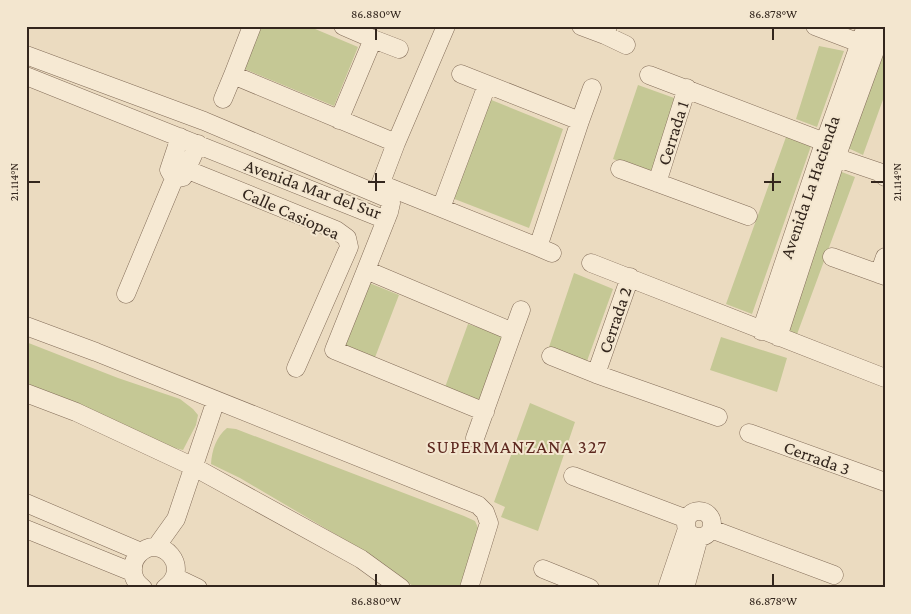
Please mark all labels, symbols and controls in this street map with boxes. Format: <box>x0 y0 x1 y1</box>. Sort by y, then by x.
text: 86.880°W <box>351 7 401 21</box>
text: 86.878°W <box>749 7 797 21</box>
street label: Cerrada 1 <box>653 98 693 168</box>
street label: Avenida La Hacienda <box>776 113 844 261</box>
street label: Avenida Mar del Sur <box>242 155 385 223</box>
text: 21.114°N <box>7 163 21 201</box>
text: 21.114°N <box>890 163 904 201</box>
street label: Calle Casiopea <box>239 183 343 243</box>
street label: Cerrada 2 <box>594 284 636 356</box>
district label: SUPERMANZANA 327 <box>427 436 607 457</box>
street label: Cerrada 3 <box>781 437 853 479</box>
text: 86.880°W <box>351 594 401 608</box>
text: 86.878°W <box>749 594 797 608</box>

